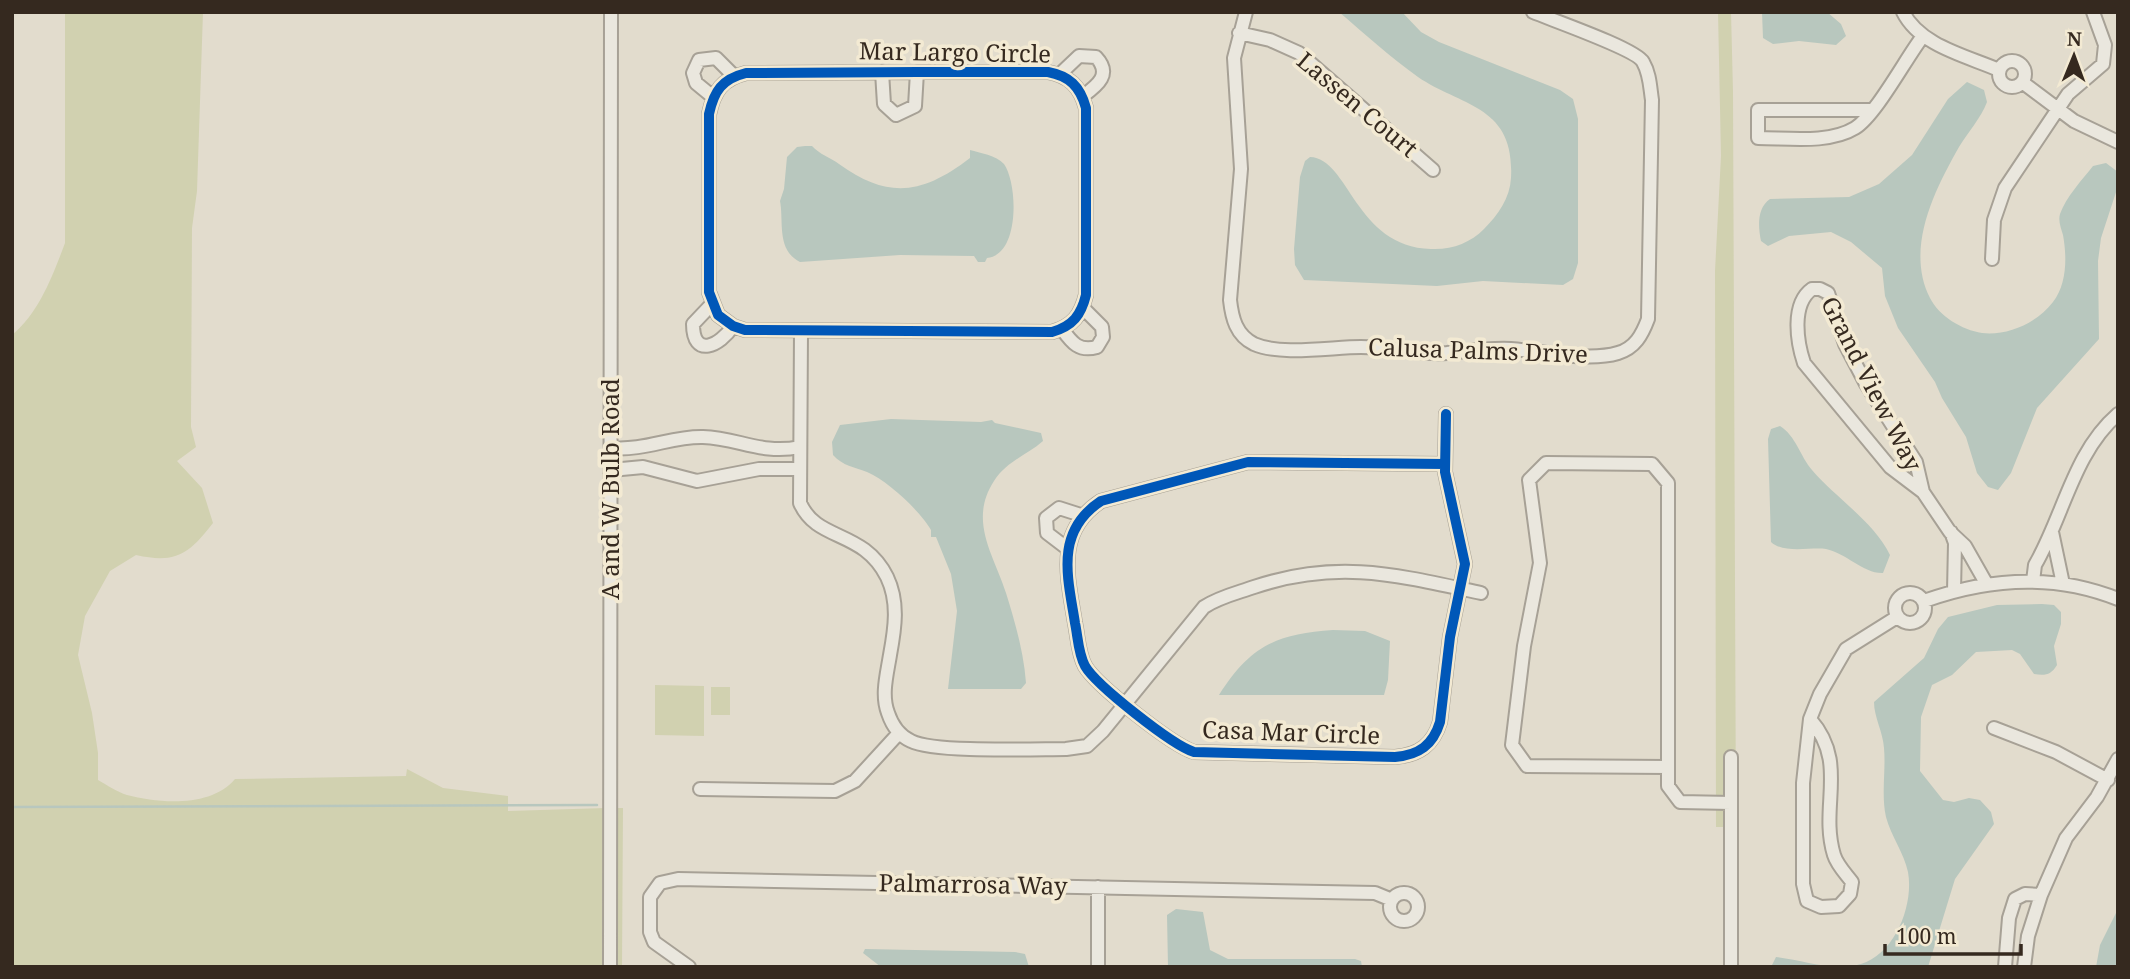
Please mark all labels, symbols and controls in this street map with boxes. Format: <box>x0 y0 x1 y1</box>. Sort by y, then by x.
north arrow <box>2039 21 2109 91</box>
text: N <box>2067 26 2082 52</box>
street label: Mar Largo Circle <box>859 33 1051 70</box>
street label: Lassen Court <box>1291 44 1425 164</box>
street label: Grand View Way <box>1814 290 1931 477</box>
street label: Calusa Palms Drive <box>1368 329 1588 370</box>
street label: A and W Bulb Road <box>593 378 626 600</box>
street label: Casa Mar Circle <box>1201 712 1381 751</box>
street label: Palmarrosa Way <box>878 865 1068 902</box>
scale bar <box>1885 912 2022 956</box>
text: 100 m <box>1896 922 1957 950</box>

